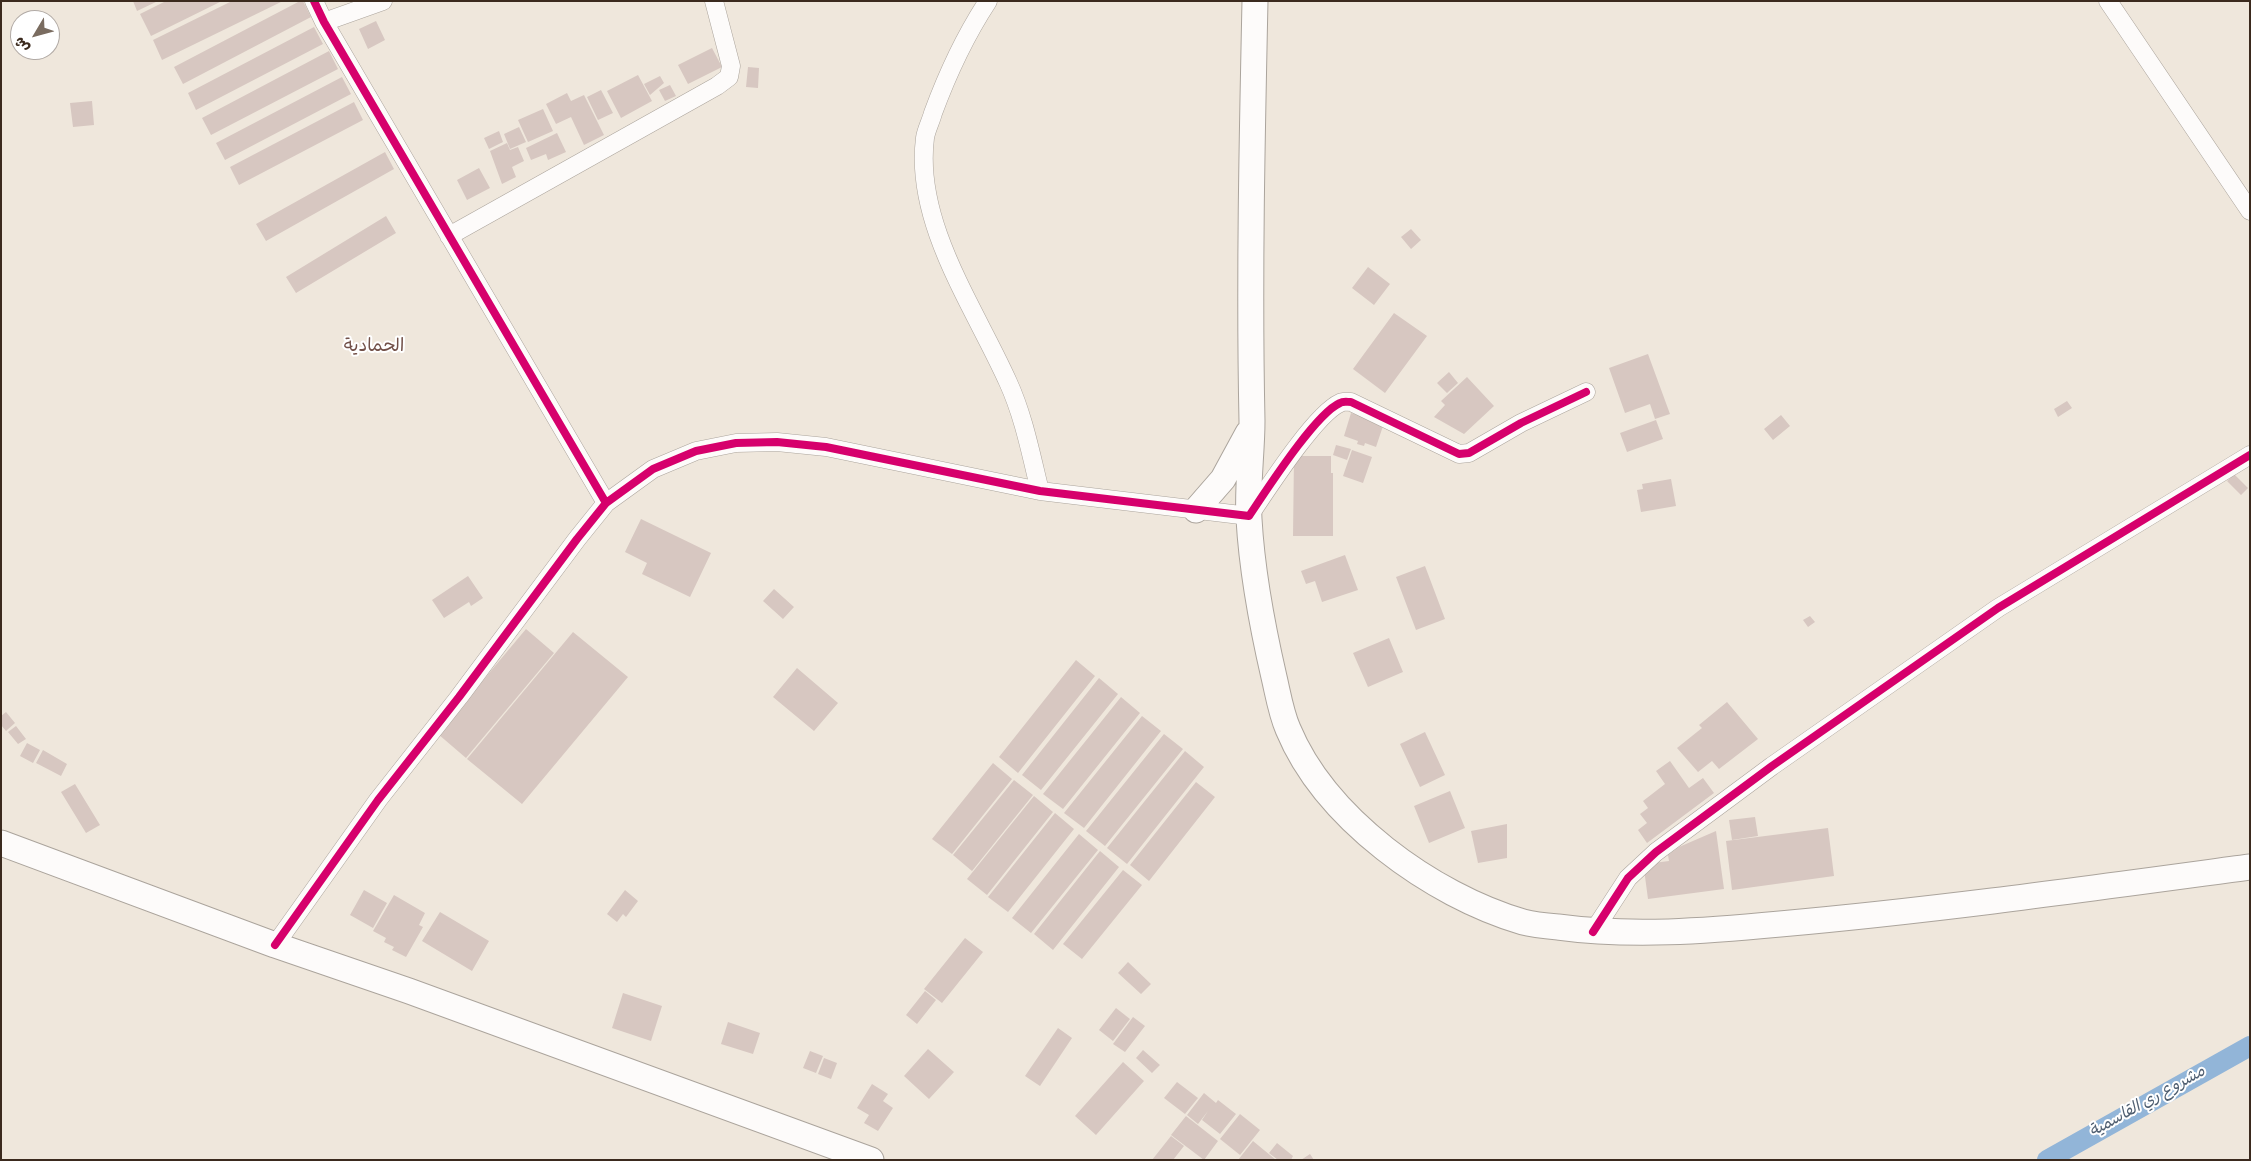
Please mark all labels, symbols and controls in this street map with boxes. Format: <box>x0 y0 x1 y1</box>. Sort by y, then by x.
north arrow <box>10 10 60 60</box>
text: ش <box>12 32 35 55</box>
district label: الحمادية <box>344 337 404 359</box>
water label: مشروع ري القاسمية <box>2087 1063 2209 1143</box>

